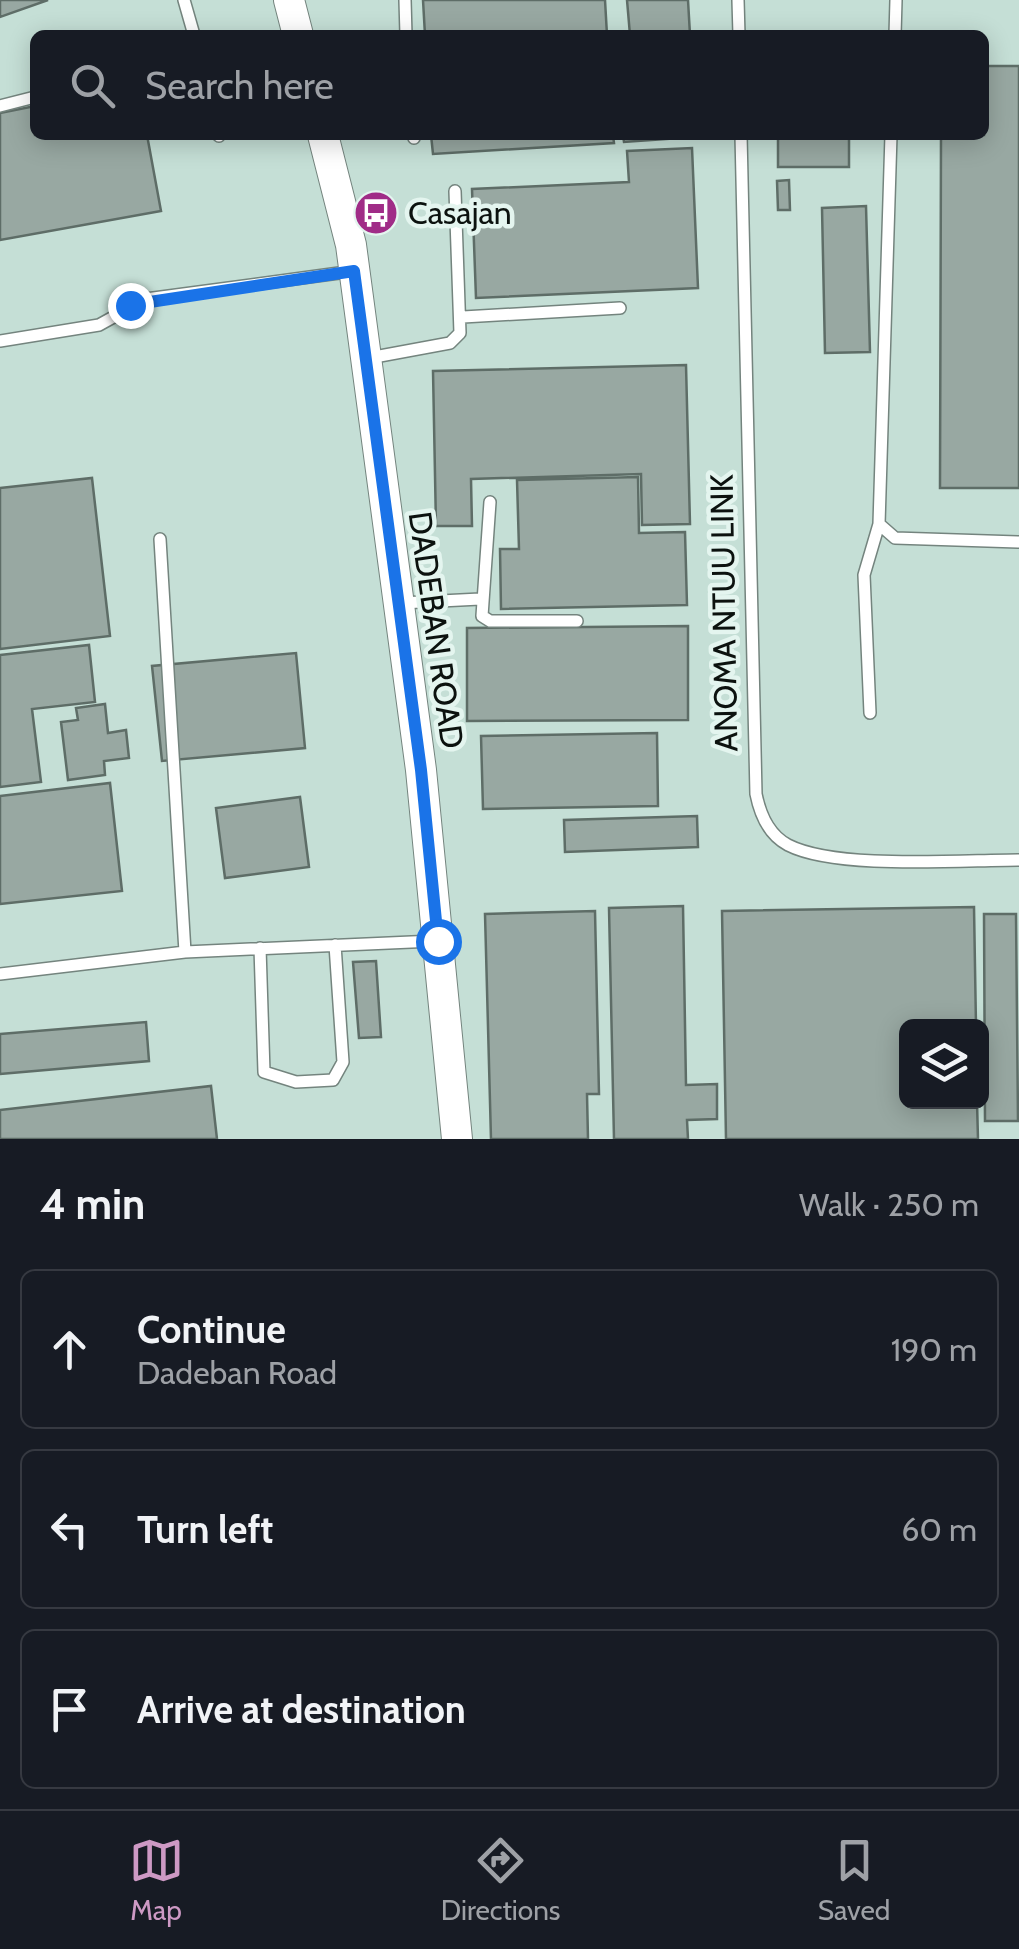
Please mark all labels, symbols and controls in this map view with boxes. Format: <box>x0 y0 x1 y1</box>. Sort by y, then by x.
search box <box>30 30 989 140</box>
icon: search <box>65 58 120 113</box>
text: Search here <box>145 62 334 109</box>
bus stop icon: Casajan <box>353 190 399 236</box>
place label: Casajan <box>408 193 512 232</box>
route end <box>108 283 154 329</box>
street label: ANOMA NTUU LINK <box>702 474 745 752</box>
street label: DADEBAN ROAD <box>401 509 472 751</box>
route start <box>416 919 462 965</box>
map controls <box>899 1019 989 1109</box>
button: layers <box>899 1019 989 1109</box>
text: 4 min <box>40 1178 145 1230</box>
text: Walk · 250 m <box>799 1185 979 1224</box>
text: Continue <box>137 1306 286 1353</box>
icon: ahead <box>42 1322 97 1377</box>
text: 190 m <box>891 1330 977 1369</box>
text: Dadeban Road <box>137 1353 337 1392</box>
icon: left <box>42 1502 97 1557</box>
text: Turn left <box>137 1506 273 1553</box>
text: 60 m <box>901 1510 977 1549</box>
icon: arrive <box>42 1682 97 1737</box>
text: Arrive at destination <box>137 1686 466 1733</box>
tab: Map <box>129 1833 184 1927</box>
tab: Directions <box>441 1833 560 1927</box>
tab: Saved <box>818 1833 890 1927</box>

